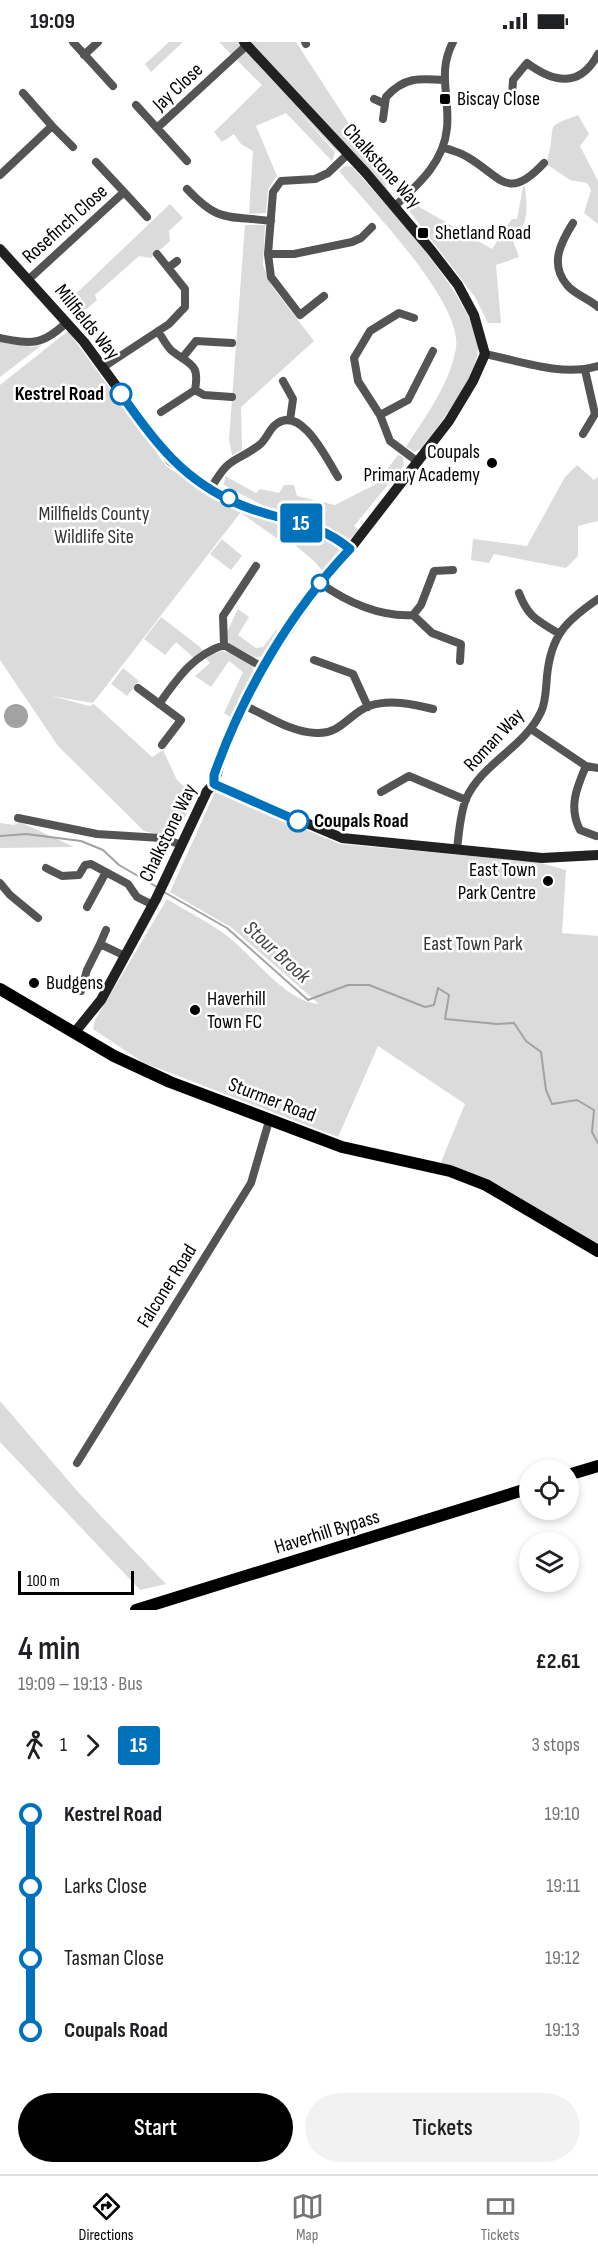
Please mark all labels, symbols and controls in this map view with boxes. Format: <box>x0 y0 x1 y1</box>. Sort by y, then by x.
text: 19:09 <box>30 8 75 35</box>
street label: Jay Close <box>147 58 208 117</box>
place label: Biscay Close <box>457 87 540 111</box>
marker: Biscay Close <box>438 92 452 106</box>
street label: Chalkstone Way <box>338 119 427 214</box>
street label: Rosefinch Close <box>17 179 113 269</box>
place label: Shetland Road <box>435 221 531 245</box>
marker: Shetland Road <box>416 226 430 240</box>
street label: Millfields Way <box>49 279 125 365</box>
place label: Kestrel Road <box>15 382 104 406</box>
marker: Kestrel Road <box>110 383 132 405</box>
place label: Coupals Primary Academy <box>364 440 480 487</box>
marker: Coupals Primary Academy <box>485 456 499 470</box>
unlabelled marker <box>220 489 238 507</box>
park label: Millfields County Wildlife Site <box>39 502 150 549</box>
line badge: 15 <box>274 504 328 542</box>
text: 15 <box>292 511 310 536</box>
unlabelled marker <box>311 574 329 592</box>
street label: Roman Way <box>459 703 529 776</box>
street label: Chalkstone Way <box>134 780 202 886</box>
place label: Coupals Road <box>314 809 408 833</box>
marker: Coupals Road <box>287 810 309 832</box>
place label: East Town Park Centre <box>458 858 536 905</box>
marker: East Town Park Centre <box>541 874 555 888</box>
water label: Stour Brook <box>239 916 316 989</box>
park label: East Town Park <box>423 932 523 956</box>
place label: Budgens <box>46 971 103 995</box>
marker: Budgens <box>27 976 41 990</box>
place label: Haverhill Town FC <box>207 987 266 1034</box>
marker: Haverhill Town FC <box>188 1003 202 1017</box>
street label: Sturmer Road <box>225 1072 319 1128</box>
street label: Falconer Road <box>132 1240 202 1332</box>
map controls <box>519 1460 579 1592</box>
button: locate <box>519 1460 579 1520</box>
street label: Haverhill Bypass <box>272 1505 382 1559</box>
button: layers <box>519 1532 579 1592</box>
scale bar <box>18 1568 134 1596</box>
text: 100 m <box>27 1572 60 1591</box>
text: 4 min <box>18 1629 80 1669</box>
text: £2.61 <box>536 1648 580 1675</box>
text: 19:09 – 19:13 · Bus <box>18 1672 143 1696</box>
icon: walk <box>18 1729 51 1762</box>
icon: forward <box>76 1729 109 1762</box>
text: 1 <box>60 1733 67 1757</box>
text: 15 <box>130 1733 148 1758</box>
text: 3 stops <box>532 1733 580 1757</box>
text: Kestrel Road <box>64 1801 162 1828</box>
text: 19:10 <box>544 1802 580 1826</box>
text: Larks Close <box>64 1873 147 1900</box>
text: 19:11 <box>546 1874 580 1898</box>
text: Tasman Close <box>64 1945 164 1972</box>
text: 19:12 <box>545 1946 580 1970</box>
text: Coupals Road <box>64 2017 168 2044</box>
text: 19:13 <box>545 2018 580 2042</box>
button: Start <box>18 2093 293 2162</box>
button: Tickets <box>305 2093 580 2162</box>
tab: Directions <box>79 2190 134 2245</box>
tab: Map <box>291 2190 324 2245</box>
tab: Tickets <box>481 2190 519 2245</box>

